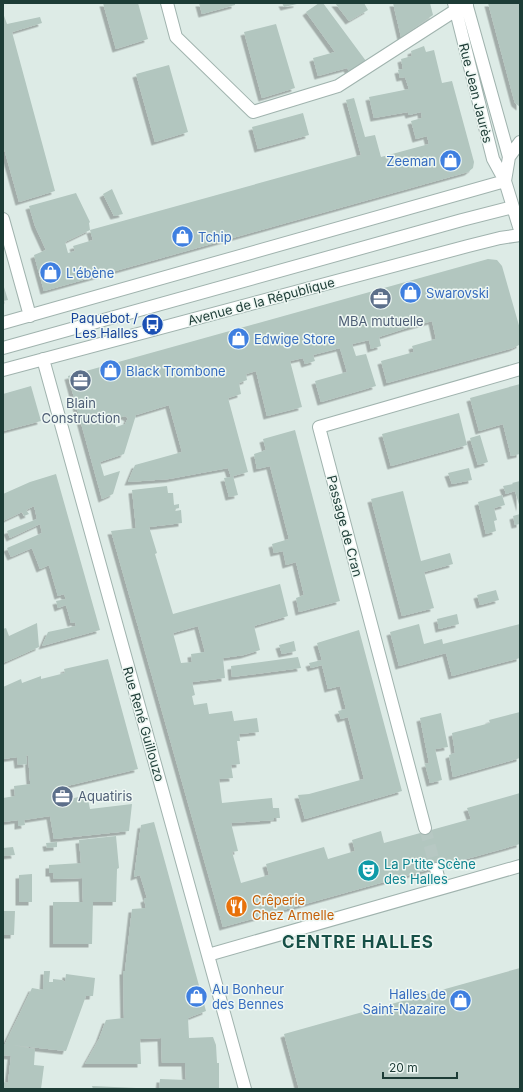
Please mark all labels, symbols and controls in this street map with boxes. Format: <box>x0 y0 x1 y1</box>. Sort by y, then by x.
street label: Rue Jean Jaurès <box>456 41 496 145</box>
shop icon: Zeeman <box>438 148 464 174</box>
place label: Zeeman <box>386 153 436 169</box>
shop icon: Tchip <box>170 224 196 250</box>
place label: Tchip <box>198 229 232 245</box>
shop icon: L'ébène <box>37 260 63 286</box>
place label: L'ébène <box>66 265 114 281</box>
street label: Avenue de la République <box>186 274 336 328</box>
shop icon: Swarovski <box>397 280 423 306</box>
place label: Swarovski <box>426 285 489 301</box>
office icon: MBA mutuelle <box>368 286 394 312</box>
place label: Paquebot / Les Halles <box>71 310 138 341</box>
bus stop icon: Paquebot / Les Halles <box>140 312 166 338</box>
place label: MBA mutuelle <box>338 313 424 329</box>
shop icon: Edwige Store <box>225 326 251 352</box>
place label: Edwige Store <box>254 331 335 347</box>
shop icon: Black Trombone <box>98 358 124 384</box>
place label: Black Trombone <box>126 363 226 379</box>
office icon: Blain Construction <box>68 368 94 394</box>
place label: Blain Construction <box>42 395 120 426</box>
street label: Passage de Cran <box>324 474 366 578</box>
street label: Rue René Guillouzo <box>120 665 168 784</box>
office icon: Aquatiris <box>49 783 75 809</box>
place label: Aquatiris <box>78 788 133 804</box>
place label: La P'tite Scène des Halles <box>384 856 476 887</box>
theatre icon: La P'tite Scène des Halles <box>356 858 382 884</box>
place label: Crêperie Chez Armelle <box>252 892 334 923</box>
restaurant icon: Crêperie Chez Armelle <box>224 894 250 920</box>
district label: CENTRE HALLES <box>282 932 434 952</box>
place label: Au Bonheur des Bennes <box>212 981 284 1012</box>
shop icon: Au Bonheur des Bennes <box>183 983 209 1009</box>
place label: Halles de Saint-Nazaire <box>363 986 446 1017</box>
shop icon: Halles de Saint-Nazaire <box>448 988 474 1014</box>
scale bar <box>383 1054 457 1080</box>
text: 20 m <box>389 1060 418 1075</box>

